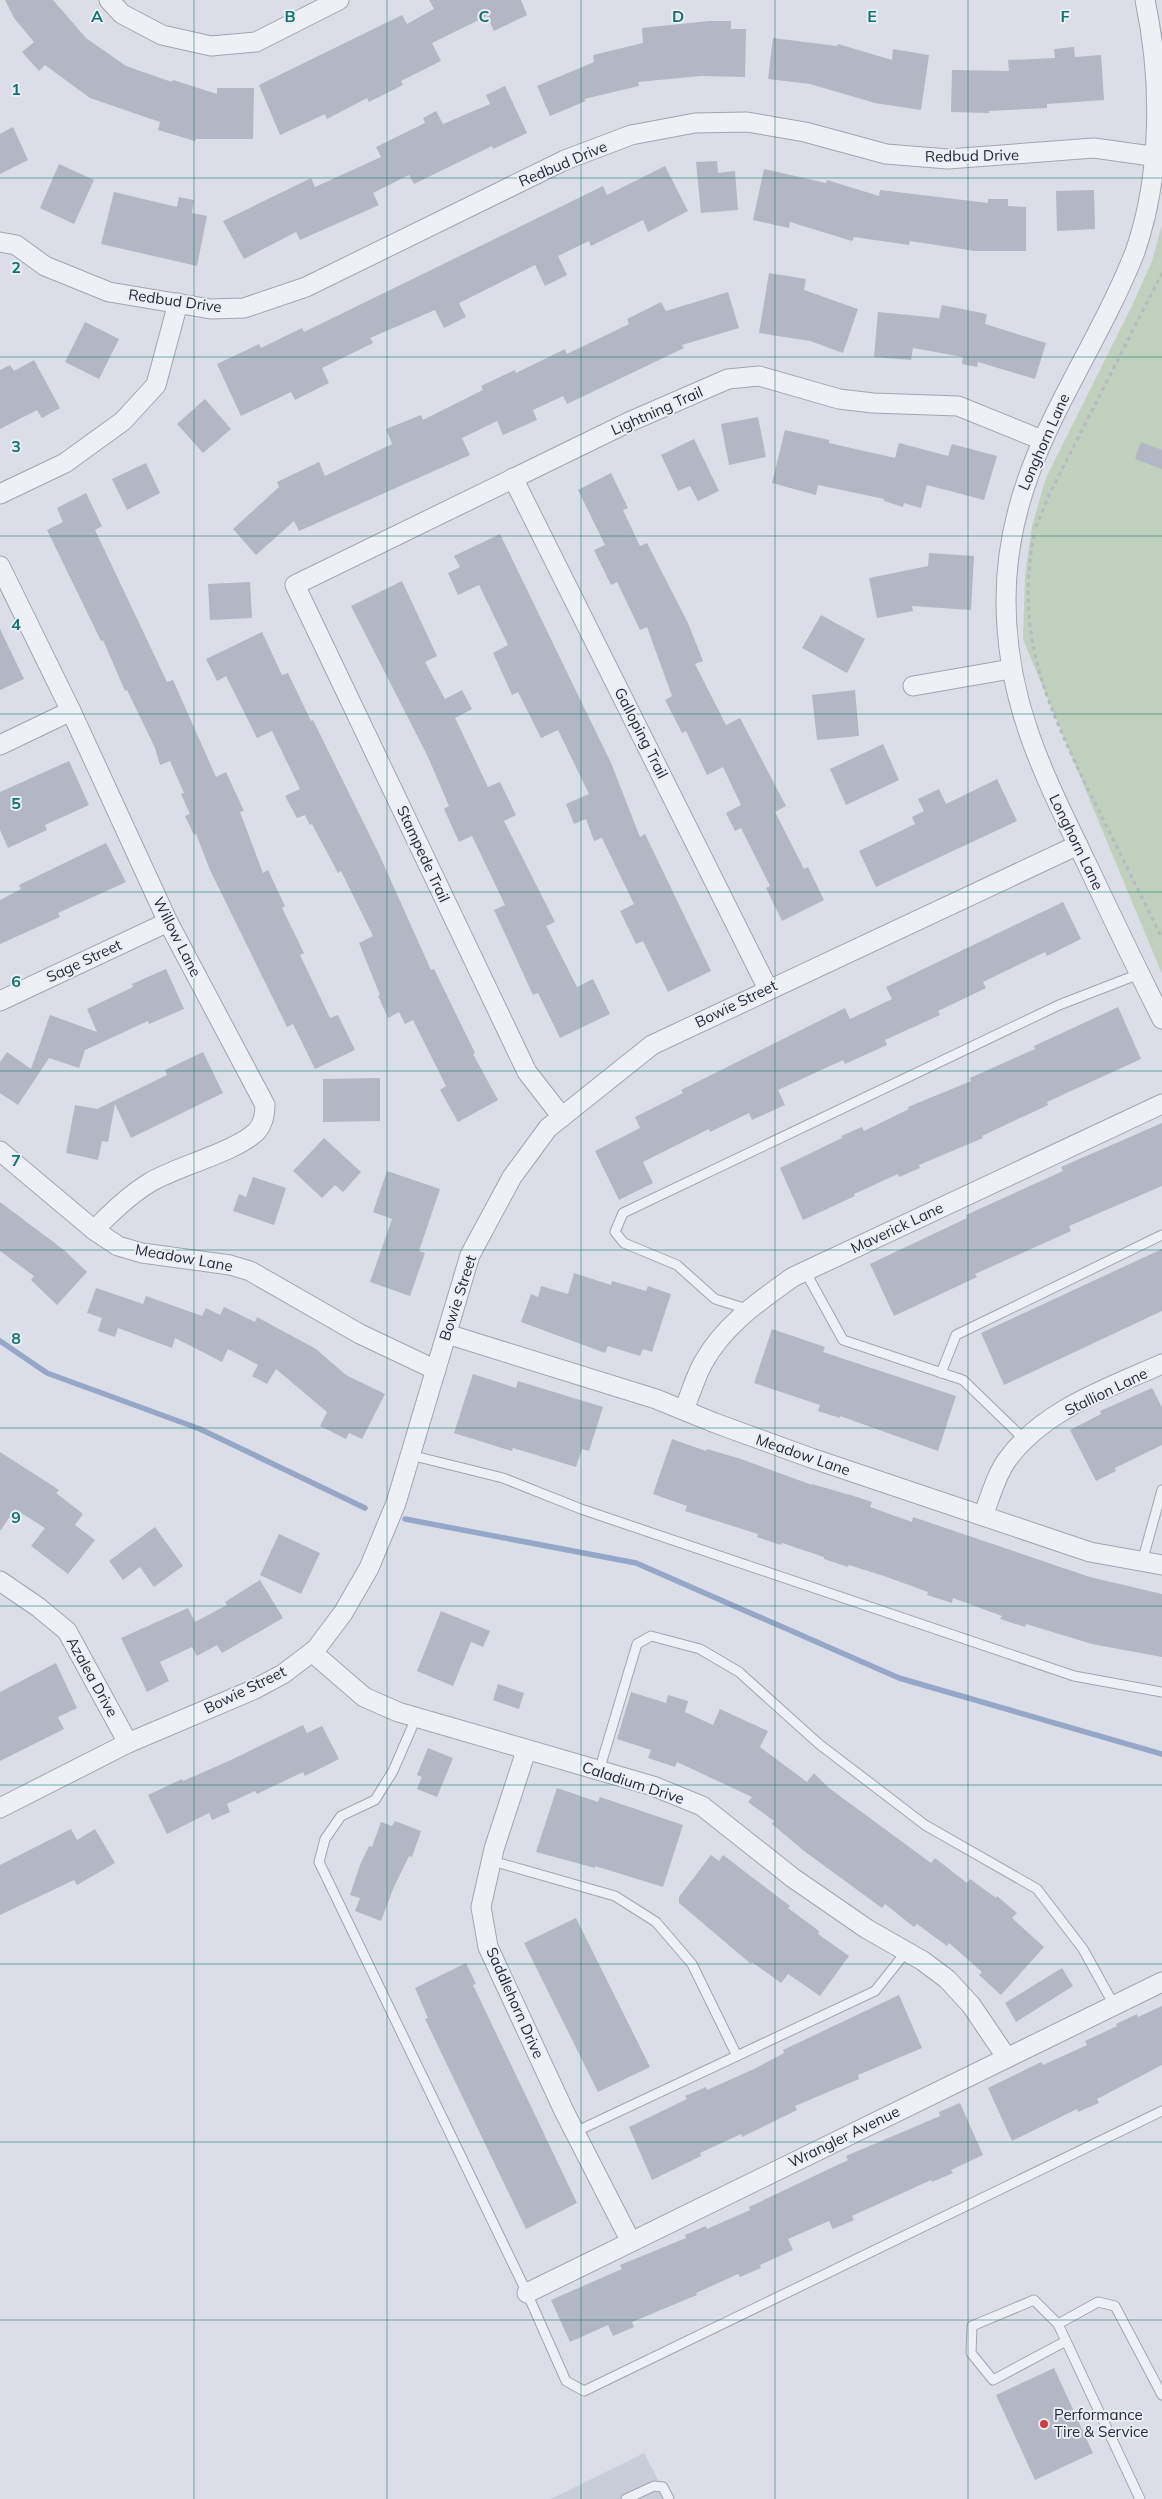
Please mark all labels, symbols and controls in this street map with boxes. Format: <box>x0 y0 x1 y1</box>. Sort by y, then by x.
text: A <box>91 6 103 26</box>
text: B <box>284 6 296 26</box>
text: C <box>479 6 490 26</box>
text: D <box>672 6 684 26</box>
text: E <box>867 6 877 26</box>
text: F <box>1060 6 1070 26</box>
text: 1 <box>11 79 21 99</box>
street label: Redbud Drive <box>516 136 610 191</box>
street label: Redbud Drive <box>925 145 1019 166</box>
text: 2 <box>11 257 21 277</box>
street label: Redbud Drive <box>127 285 223 316</box>
street label: Lightning Trail <box>608 382 706 439</box>
street label: Longhorn Lane <box>1014 390 1073 493</box>
text: 3 <box>11 436 21 456</box>
text: 4 <box>11 614 21 634</box>
street label: Galloping Trail <box>610 684 672 781</box>
street label: Longhorn Lane <box>1045 791 1108 893</box>
text: 5 <box>11 793 21 813</box>
street label: Stampede Trail <box>393 802 454 905</box>
street label: Willow Lane <box>149 894 206 980</box>
street label: Sage Street <box>43 935 124 986</box>
text: 6 <box>11 971 21 991</box>
street label: Bowie Street <box>692 976 780 1032</box>
text: 7 <box>11 1150 21 1170</box>
street label: Maverick Lane <box>847 1198 946 1257</box>
street label: Meadow Lane <box>134 1240 234 1275</box>
street label: Bowie Street <box>435 1253 480 1343</box>
text: 8 <box>11 1328 21 1348</box>
street label: Stallion Lane <box>1061 1363 1150 1420</box>
street label: Meadow Lane <box>753 1430 853 1480</box>
text: 9 <box>11 1507 21 1527</box>
street label: Azalea Drive <box>63 1633 122 1720</box>
street label: Bowie Street <box>201 1662 289 1718</box>
street label: Caladium Drive <box>580 1757 687 1808</box>
street label: Saddlehorn Drive <box>482 1944 549 2061</box>
street label: Wrangler Avenue <box>785 2101 902 2172</box>
place label: Performance Tire & Service <box>1054 2405 1148 2441</box>
marker: Performance Tire & Service <box>1038 2418 1050 2430</box>

